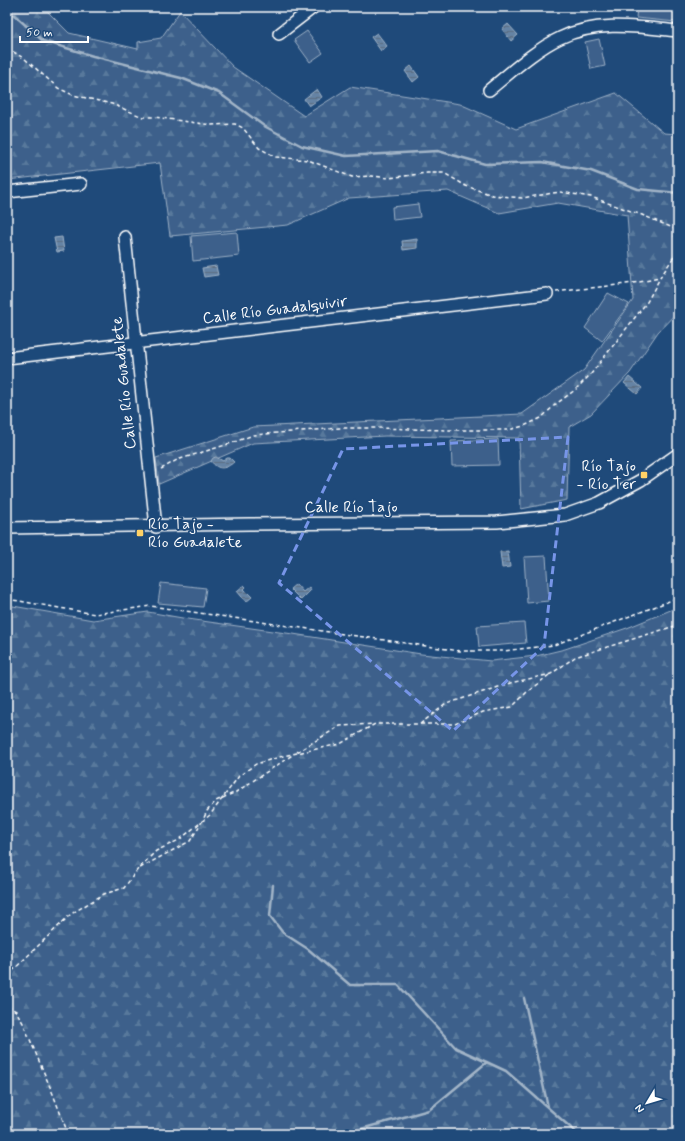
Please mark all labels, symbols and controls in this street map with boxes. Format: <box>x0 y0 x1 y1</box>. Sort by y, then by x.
scale bar <box>20 18 88 44</box>
text: 50 m <box>26 25 53 41</box>
street label: Calle Río Guadalquivir <box>201 291 349 329</box>
street label: Calle Río Guadalete <box>107 315 141 450</box>
place label: Río Tajo - Río Ter <box>577 456 636 495</box>
marker: Río Tajo - Río Ter <box>639 470 649 480</box>
street label: Calle Río Tajo <box>304 497 398 518</box>
place label: Río Tajo - Río Guadalete <box>148 514 243 553</box>
marker: Río Tajo - Río Guadalete <box>135 528 145 538</box>
north arrow <box>627 1083 667 1123</box>
text: N <box>632 1101 648 1116</box>

